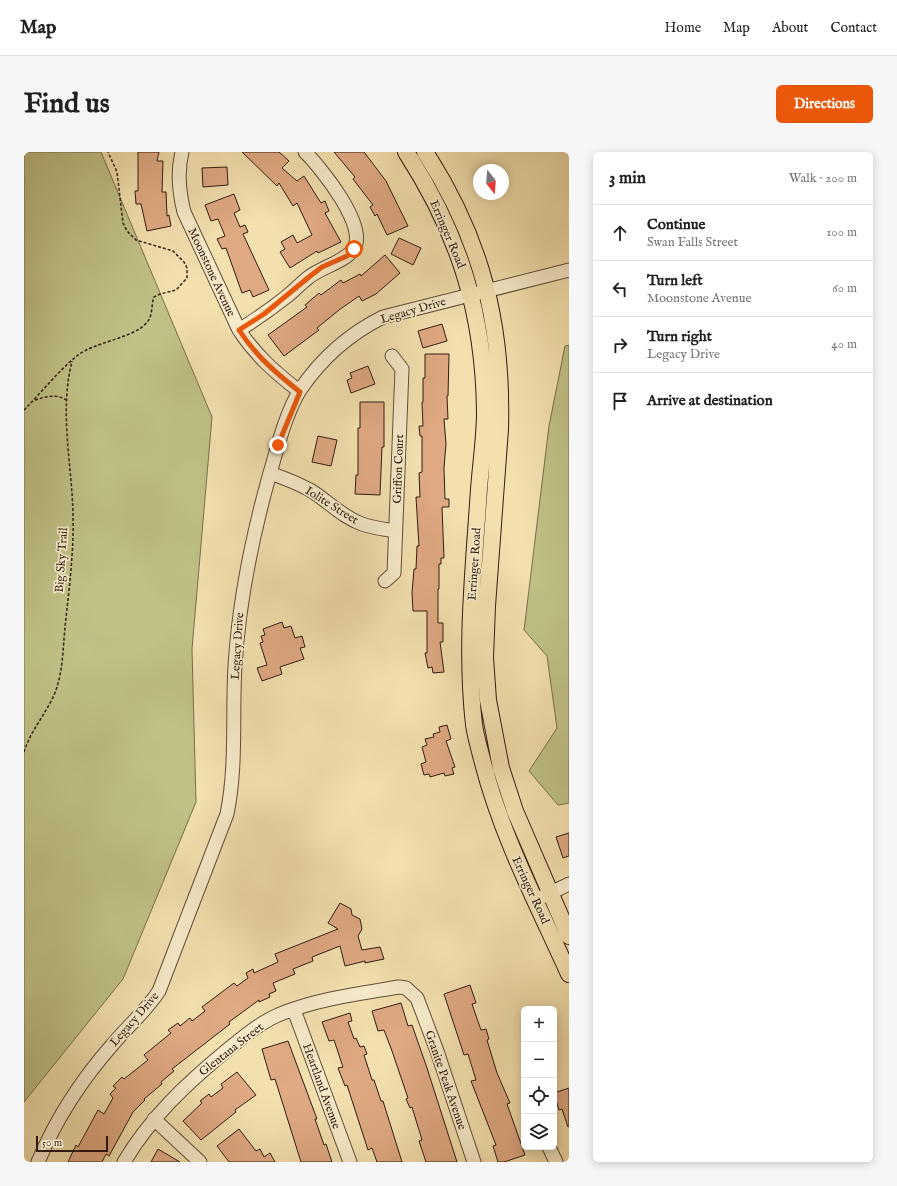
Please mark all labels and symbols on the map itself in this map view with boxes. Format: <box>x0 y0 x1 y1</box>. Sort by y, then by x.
north arrow <box>473 164 509 200</box>
street label: Erringer Road <box>426 198 469 271</box>
street label: Moonstone Avenue <box>184 225 239 319</box>
route start <box>345 240 363 258</box>
street label: Legacy Drive <box>379 294 448 327</box>
street label: Griffon Court <box>390 434 407 504</box>
route end <box>269 436 287 454</box>
street label: Iolite Street <box>302 483 361 528</box>
street label: Big Sky Trail <box>52 526 71 593</box>
street label: Erringer Road <box>464 527 485 601</box>
street label: Legacy Drive <box>228 611 247 680</box>
street label: Erringer Road <box>508 854 553 927</box>
street label: Legacy Drive <box>107 989 162 1050</box>
street label: Glentana Street <box>196 1019 267 1079</box>
street label: Granite Peak Avenue <box>421 1028 470 1132</box>
street label: Heartland Avenue <box>299 1041 344 1131</box>
scale bar <box>36 1134 108 1153</box>

